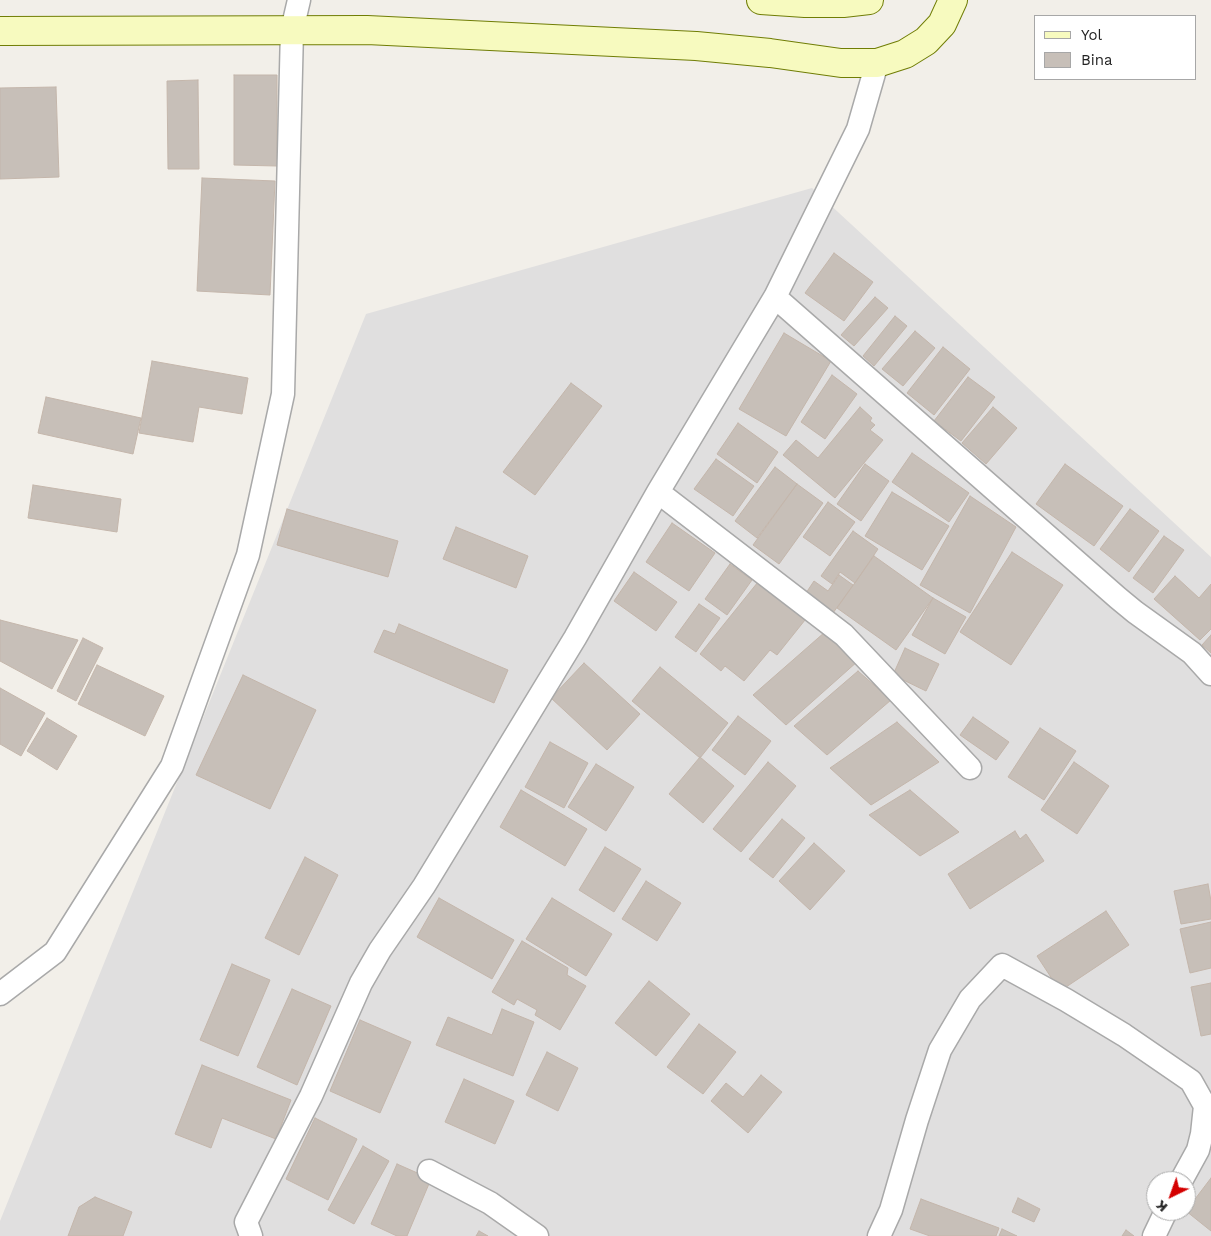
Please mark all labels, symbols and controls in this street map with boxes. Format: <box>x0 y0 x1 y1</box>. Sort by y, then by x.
legend <box>1034 15 1196 80</box>
text: Yol <box>1081 26 1102 44</box>
text: Bina <box>1081 51 1113 69</box>
north arrow <box>1146 1171 1196 1221</box>
text: K <box>1153 1197 1171 1216</box>

